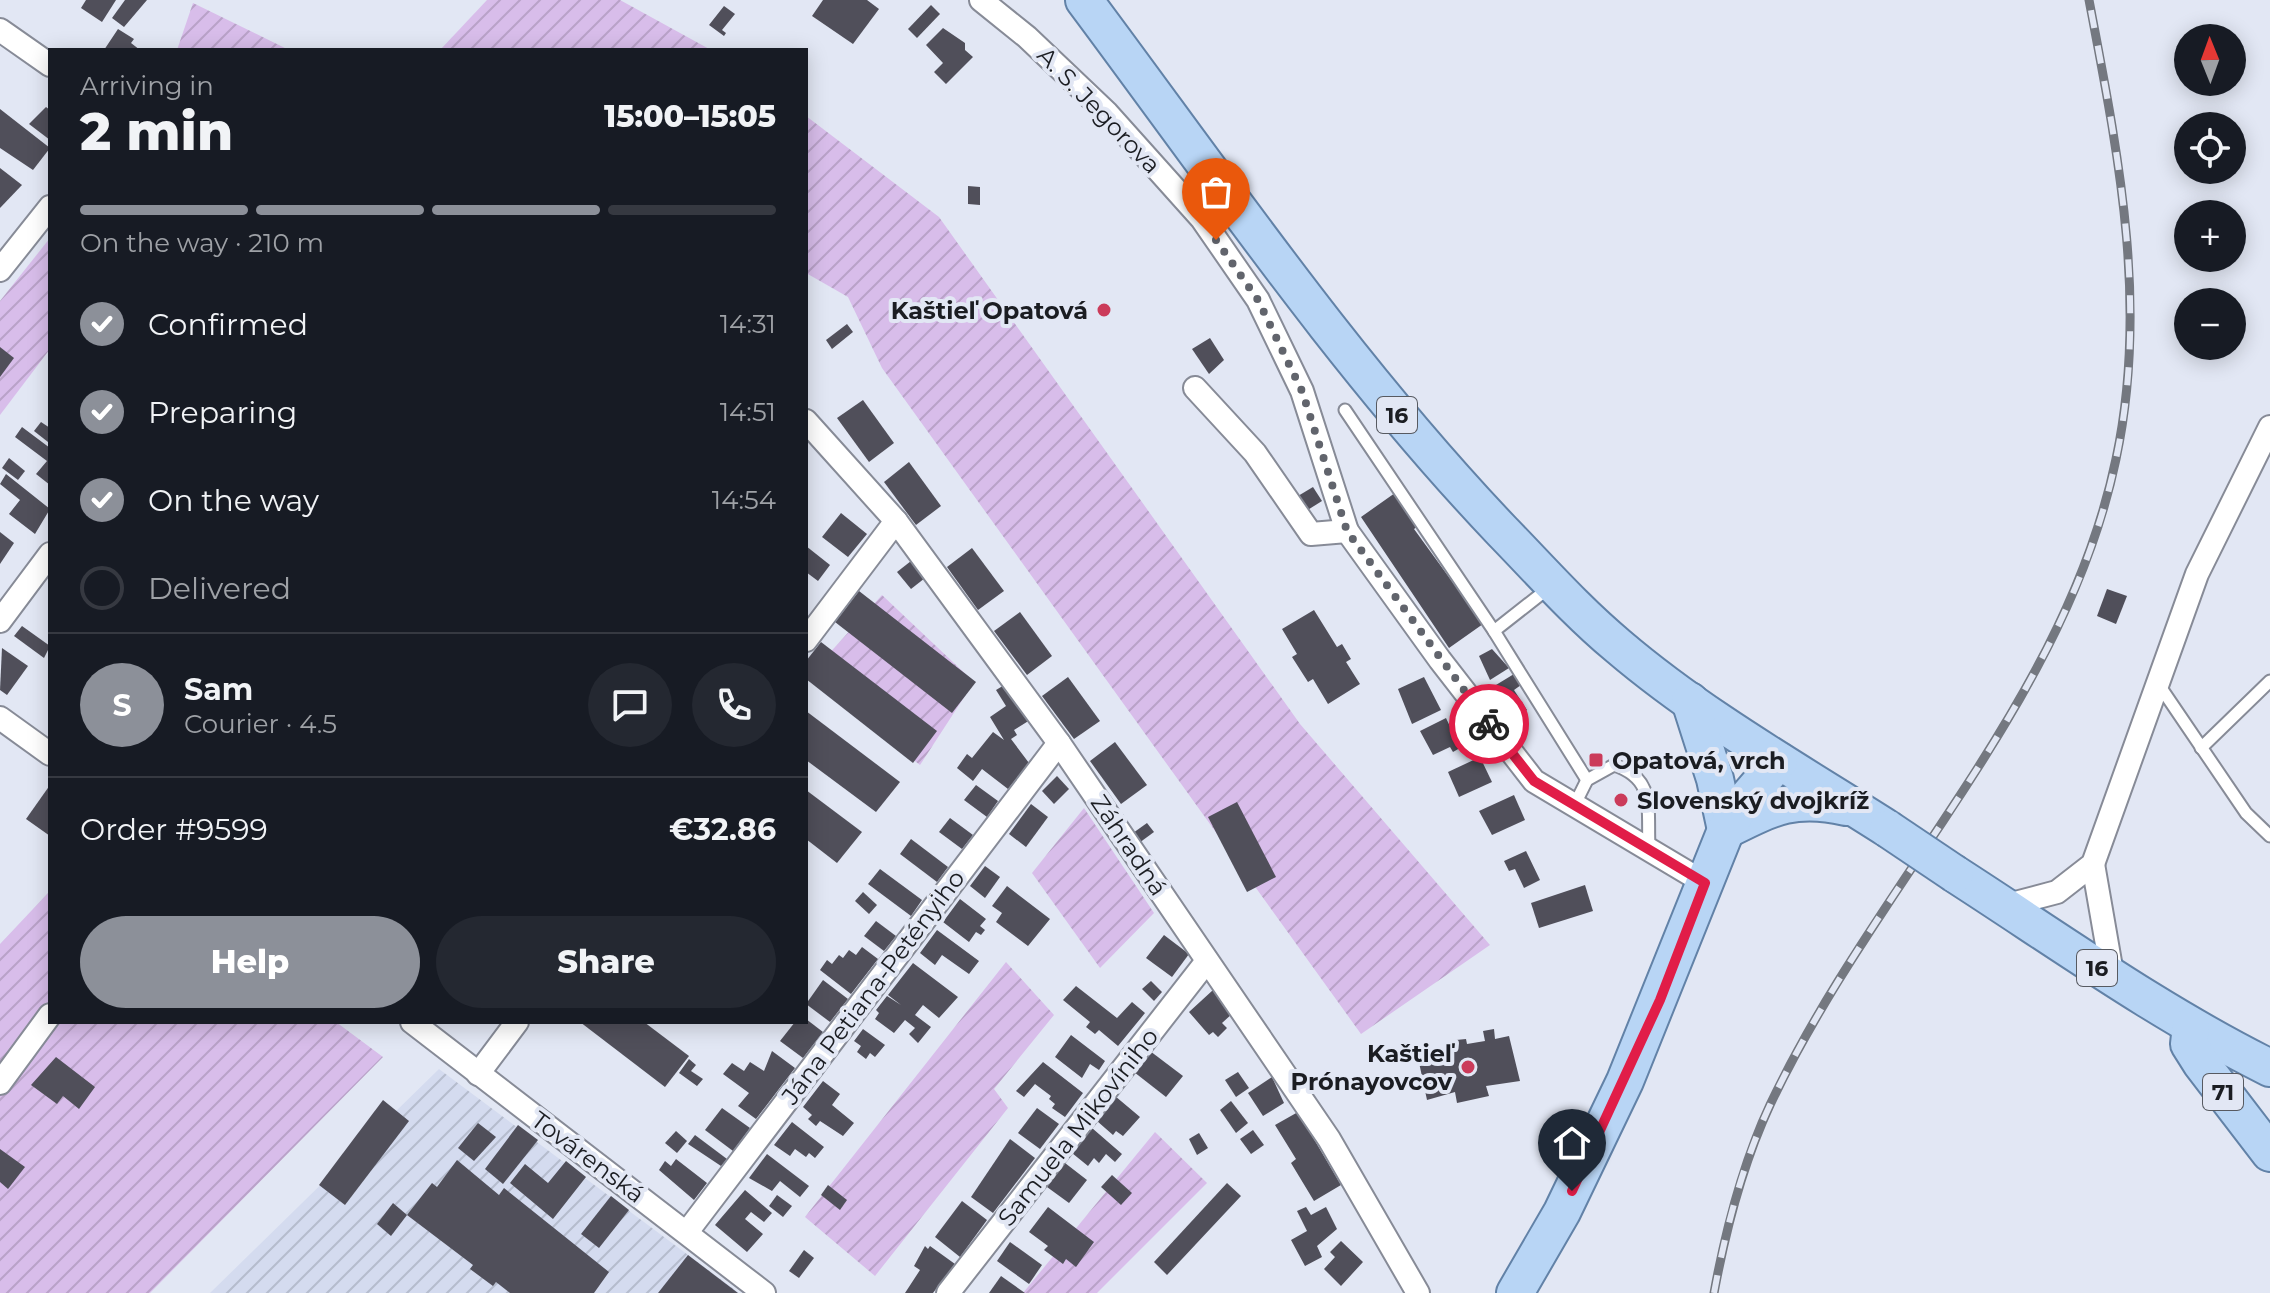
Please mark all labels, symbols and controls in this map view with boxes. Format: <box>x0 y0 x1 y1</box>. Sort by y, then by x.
north arrow <box>2174 24 2246 96</box>
map controls <box>2174 24 2246 360</box>
street label: A. S. Jegorova <box>1031 41 1167 179</box>
text: Arriving in <box>80 70 214 102</box>
text: 15:00–15:05 <box>604 98 776 135</box>
text: 2 min <box>80 100 233 163</box>
button: locate <box>2174 112 2246 184</box>
pin <box>1182 158 1250 240</box>
icon: bag <box>1194 170 1238 214</box>
button: + <box>2174 200 2246 272</box>
text: On the way · 210 m <box>80 227 324 259</box>
button: − <box>2174 288 2246 360</box>
place label: Kaštieľ Opatová <box>891 296 1088 325</box>
marker: Kaštieľ Opatová <box>1095 301 1113 319</box>
icon: check <box>80 302 124 346</box>
text: Confirmed <box>148 306 308 343</box>
text: 14:31 <box>720 308 776 340</box>
icon: check <box>80 390 124 434</box>
text: Preparing <box>148 394 297 431</box>
text: 14:51 <box>720 396 776 428</box>
road number: 16 <box>1377 397 1417 433</box>
icon: check <box>80 478 124 522</box>
text: On the way <box>148 482 319 519</box>
text: 14:54 <box>712 484 776 516</box>
text: Delivered <box>148 570 291 607</box>
button: chat <box>588 663 672 747</box>
button: phone <box>692 663 776 747</box>
text: Sam <box>184 671 253 708</box>
courier <box>1449 684 1529 764</box>
text: S <box>112 687 132 724</box>
icon: bike <box>1467 702 1511 746</box>
text: Courier · 4.5 <box>184 708 337 740</box>
place label: Opatová, vrch <box>1612 746 1786 775</box>
marker: Opatová, vrch <box>1587 751 1605 769</box>
place label: Slovenský dvojkríž <box>1637 786 1869 815</box>
street label: Záhradná <box>1085 789 1173 901</box>
marker: Slovenský dvojkríž <box>1612 791 1630 809</box>
text: Order #9599 <box>80 811 268 848</box>
text: €32.86 <box>669 811 776 848</box>
street label: Jána Petiana-Petényiho <box>775 864 971 1111</box>
button: Help <box>80 916 420 1008</box>
button: Share <box>436 916 776 1008</box>
road number: 16 <box>2077 950 2117 986</box>
street label: Samuela Mikovíniho <box>992 1022 1164 1232</box>
place label: Kaštieľ Prónayovcov <box>1291 1039 1456 1096</box>
marker: Kaštieľ Prónayovcov <box>1459 1058 1477 1076</box>
road number: 71 <box>2203 1074 2243 1110</box>
street label: Továrenská <box>526 1105 650 1209</box>
pin <box>1538 1109 1606 1191</box>
icon: home <box>1550 1121 1594 1165</box>

